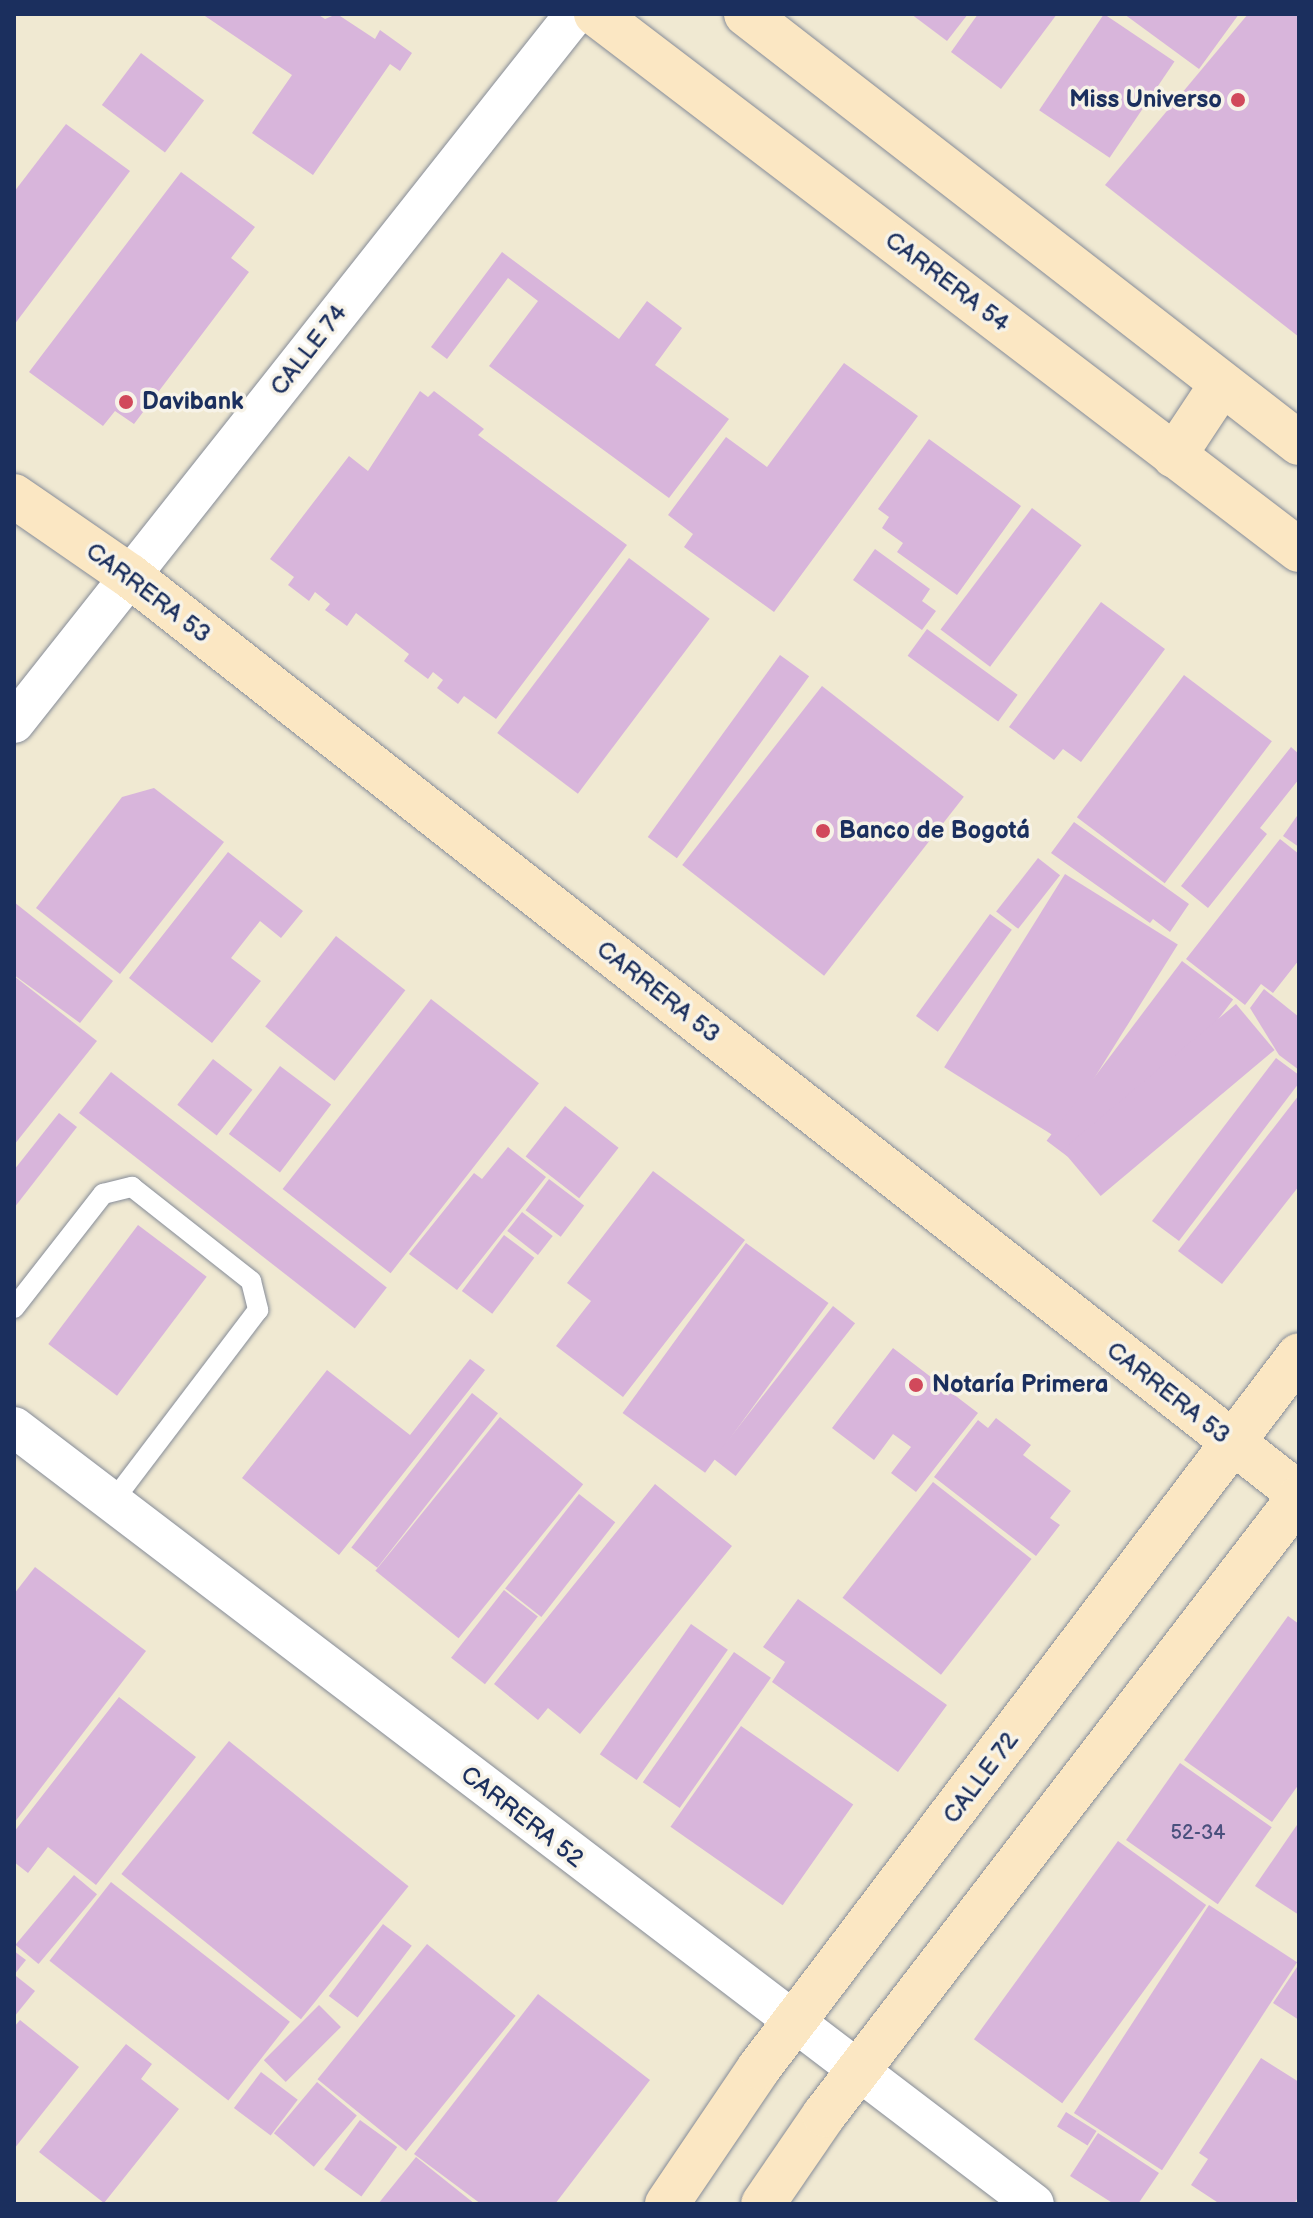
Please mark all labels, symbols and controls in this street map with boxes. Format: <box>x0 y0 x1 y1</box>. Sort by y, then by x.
place label: Miss Universo <box>1069 86 1222 114</box>
marker: Miss Universo <box>1229 91 1247 109</box>
street label: CARRERA 54 <box>879 226 1015 338</box>
street label: CALLE 74 <box>264 299 354 401</box>
place label: Davibank <box>142 388 244 416</box>
marker: Davibank <box>117 393 135 411</box>
street label: CARRERA 53 <box>80 537 216 649</box>
place label: Banco de Bogotá <box>839 817 1030 845</box>
marker: Banco de Bogotá <box>814 822 832 840</box>
street label: CARRERA 53 <box>591 935 725 1049</box>
street label: CARRERA 53 <box>1101 1336 1235 1450</box>
place label: Notaría Primera <box>932 1371 1108 1399</box>
marker: Notaría Primera <box>907 1376 925 1394</box>
street label: CALLE 72 <box>937 1726 1025 1830</box>
street label: CARRERA 52 <box>455 1760 589 1874</box>
house number: 52-34 <box>1170 1821 1226 1845</box>

